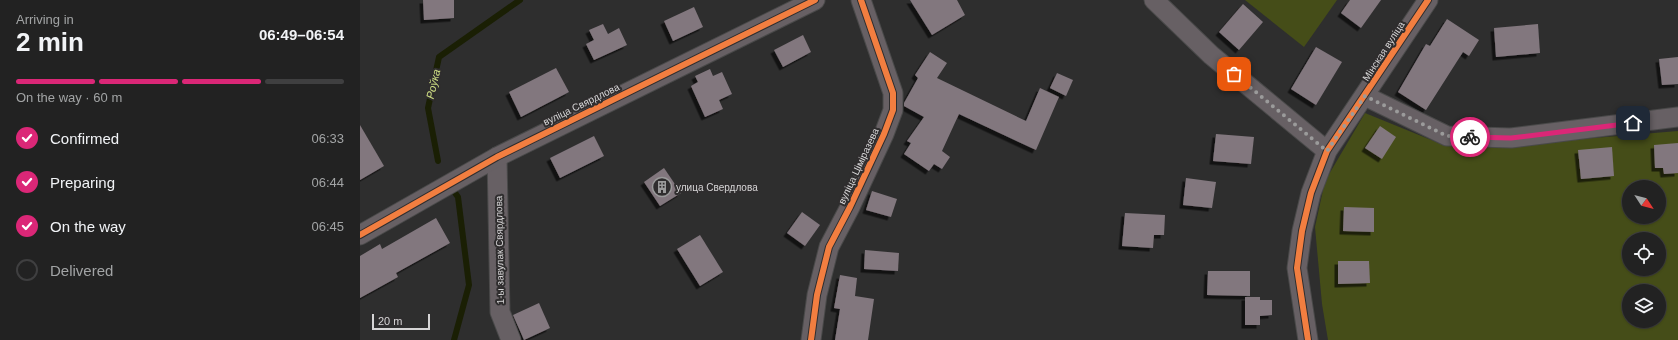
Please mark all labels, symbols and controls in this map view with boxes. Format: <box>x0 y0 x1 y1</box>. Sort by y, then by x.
text: Arriving in <box>16 12 74 27</box>
street label: Мінская вуліца <box>1360 19 1407 83</box>
text: 06:49–06:54 <box>259 26 344 43</box>
text: 2 min <box>16 27 84 57</box>
pin <box>1217 57 1251 91</box>
icon: bag <box>1223 63 1245 85</box>
water label: Роўка <box>424 68 442 100</box>
street label: вуліца Свярдлова <box>541 81 621 128</box>
text: On the way · 60 m <box>16 90 122 105</box>
pin <box>1616 106 1650 140</box>
icon: home <box>1622 112 1644 134</box>
courier <box>1450 117 1490 157</box>
street label: вуліца Ціміразева <box>836 126 881 206</box>
icon: bike <box>1459 126 1481 148</box>
icon: check <box>16 127 38 149</box>
text: Confirmed <box>50 130 119 147</box>
text: 06:33 <box>311 131 344 146</box>
icon: check <box>16 171 38 193</box>
text: Preparing <box>50 174 115 191</box>
text: 06:44 <box>311 175 344 190</box>
building icon: улица Свердлова <box>651 176 673 198</box>
north arrow <box>1622 180 1666 224</box>
map controls <box>1622 180 1666 328</box>
place label: улица Свердлова <box>676 182 758 193</box>
street label: 1-ы завулак Свярдлова <box>493 195 506 304</box>
icon: check <box>16 215 38 237</box>
text: On the way <box>50 218 126 235</box>
text: 06:45 <box>311 219 344 234</box>
button: locate <box>1622 232 1666 276</box>
text: Delivered <box>50 262 113 279</box>
button: layers <box>1622 284 1666 328</box>
scale bar <box>372 312 430 331</box>
text: 20 m <box>378 315 402 327</box>

